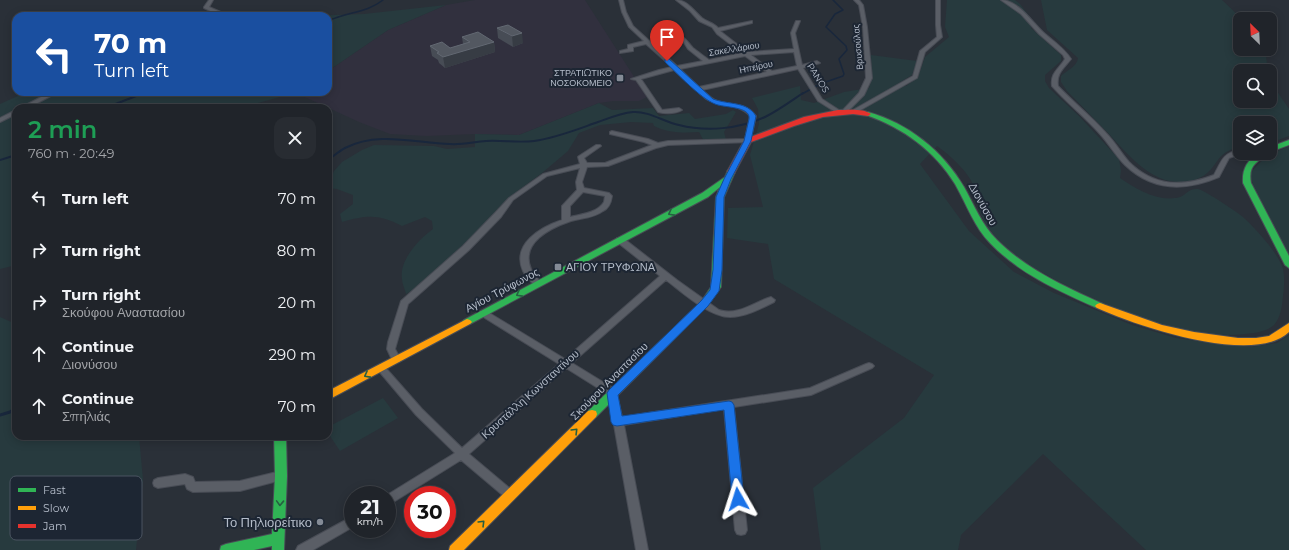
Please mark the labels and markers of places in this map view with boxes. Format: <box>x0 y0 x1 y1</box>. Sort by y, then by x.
pin <box>650 20 684 61</box>
place label: ΣΤΡΑΤΙΩΤΙΚΟ ΝΟΣΟΚΟΜΕΙΟ <box>550 67 612 88</box>
marker: ΣΤΡΑΤΙΩΤΙΚΟ ΝΟΣΟΚΟΜΕΙΟ <box>615 73 625 83</box>
place label: ΑΓΙΟΥ ΤΡΥΦΩΝΑ <box>566 260 656 274</box>
marker: ΑΓΙΟΥ ΤΡΥΦΩΝΑ <box>553 262 563 272</box>
place label: Το Πηλιορείτικο <box>223 514 312 530</box>
marker: Το Πηλιορείτικο <box>315 517 325 527</box>

